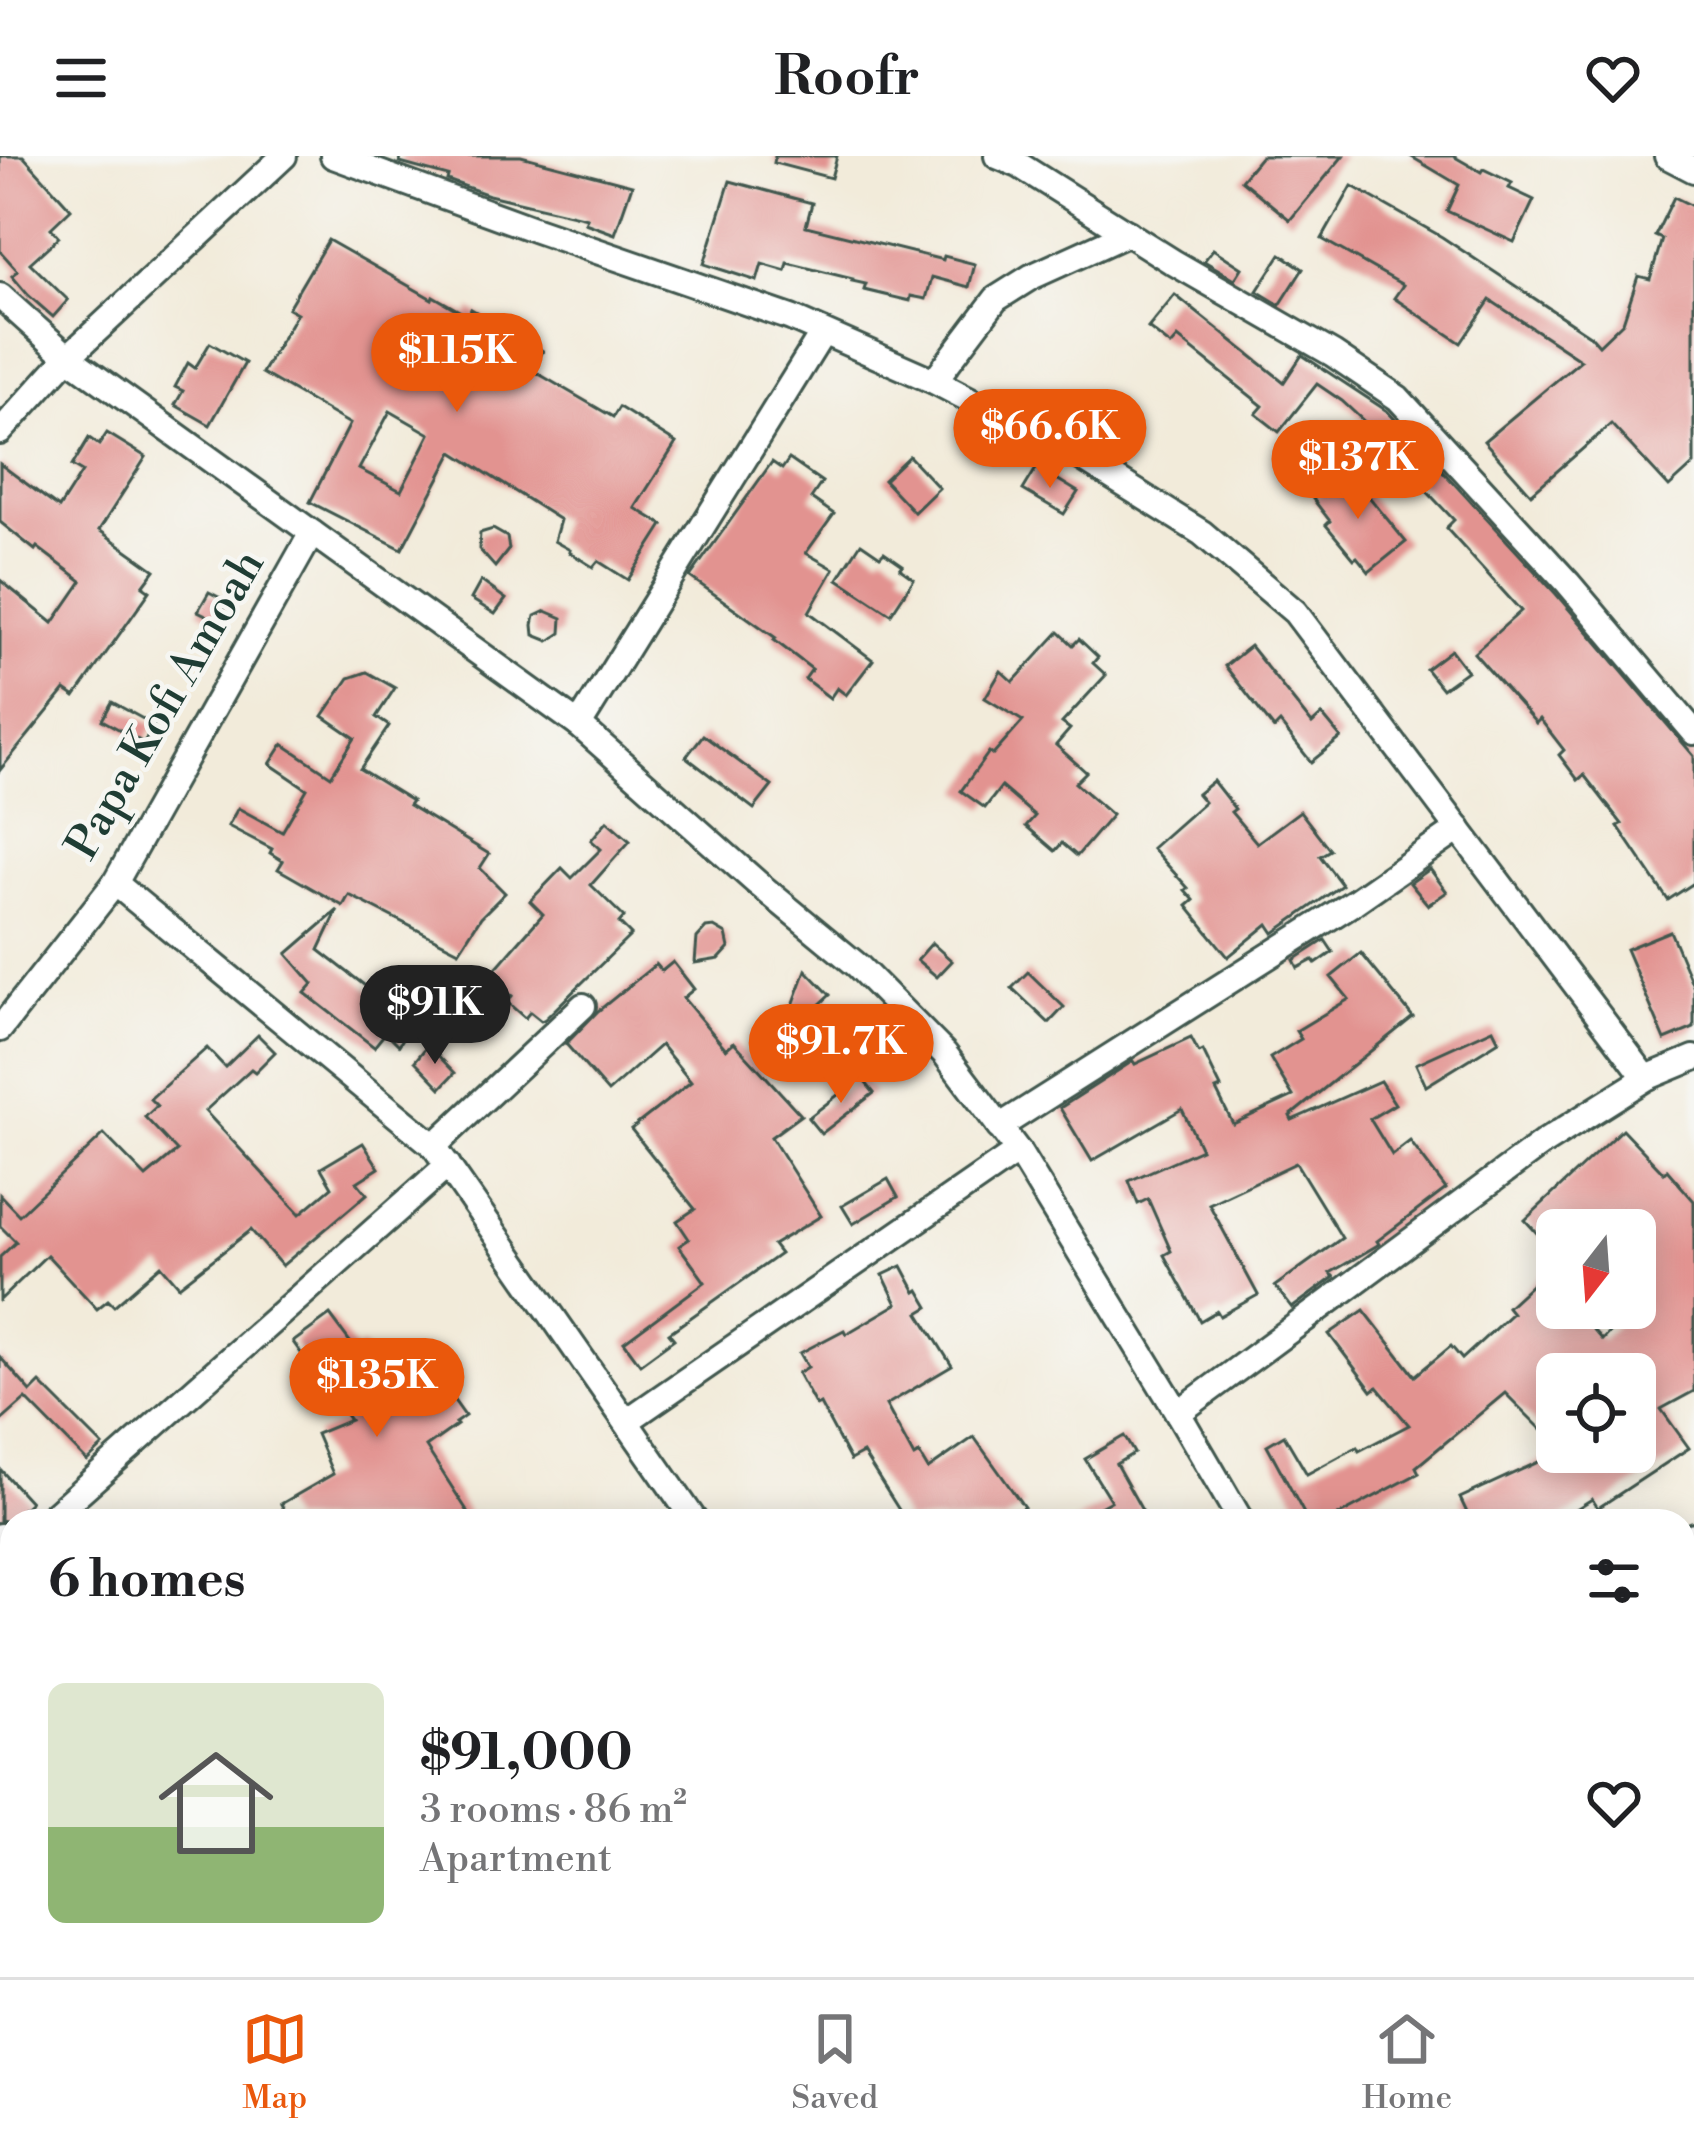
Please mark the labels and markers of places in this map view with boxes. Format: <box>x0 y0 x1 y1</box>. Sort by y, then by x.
pin: $115K <box>373 313 541 415</box>
pin: $66.6K <box>952 389 1148 491</box>
pin: $137K <box>1274 420 1442 522</box>
pin: $91K <box>364 965 506 1067</box>
pin: $91.7K <box>743 1004 939 1106</box>
pin: $135K <box>293 1338 461 1440</box>

